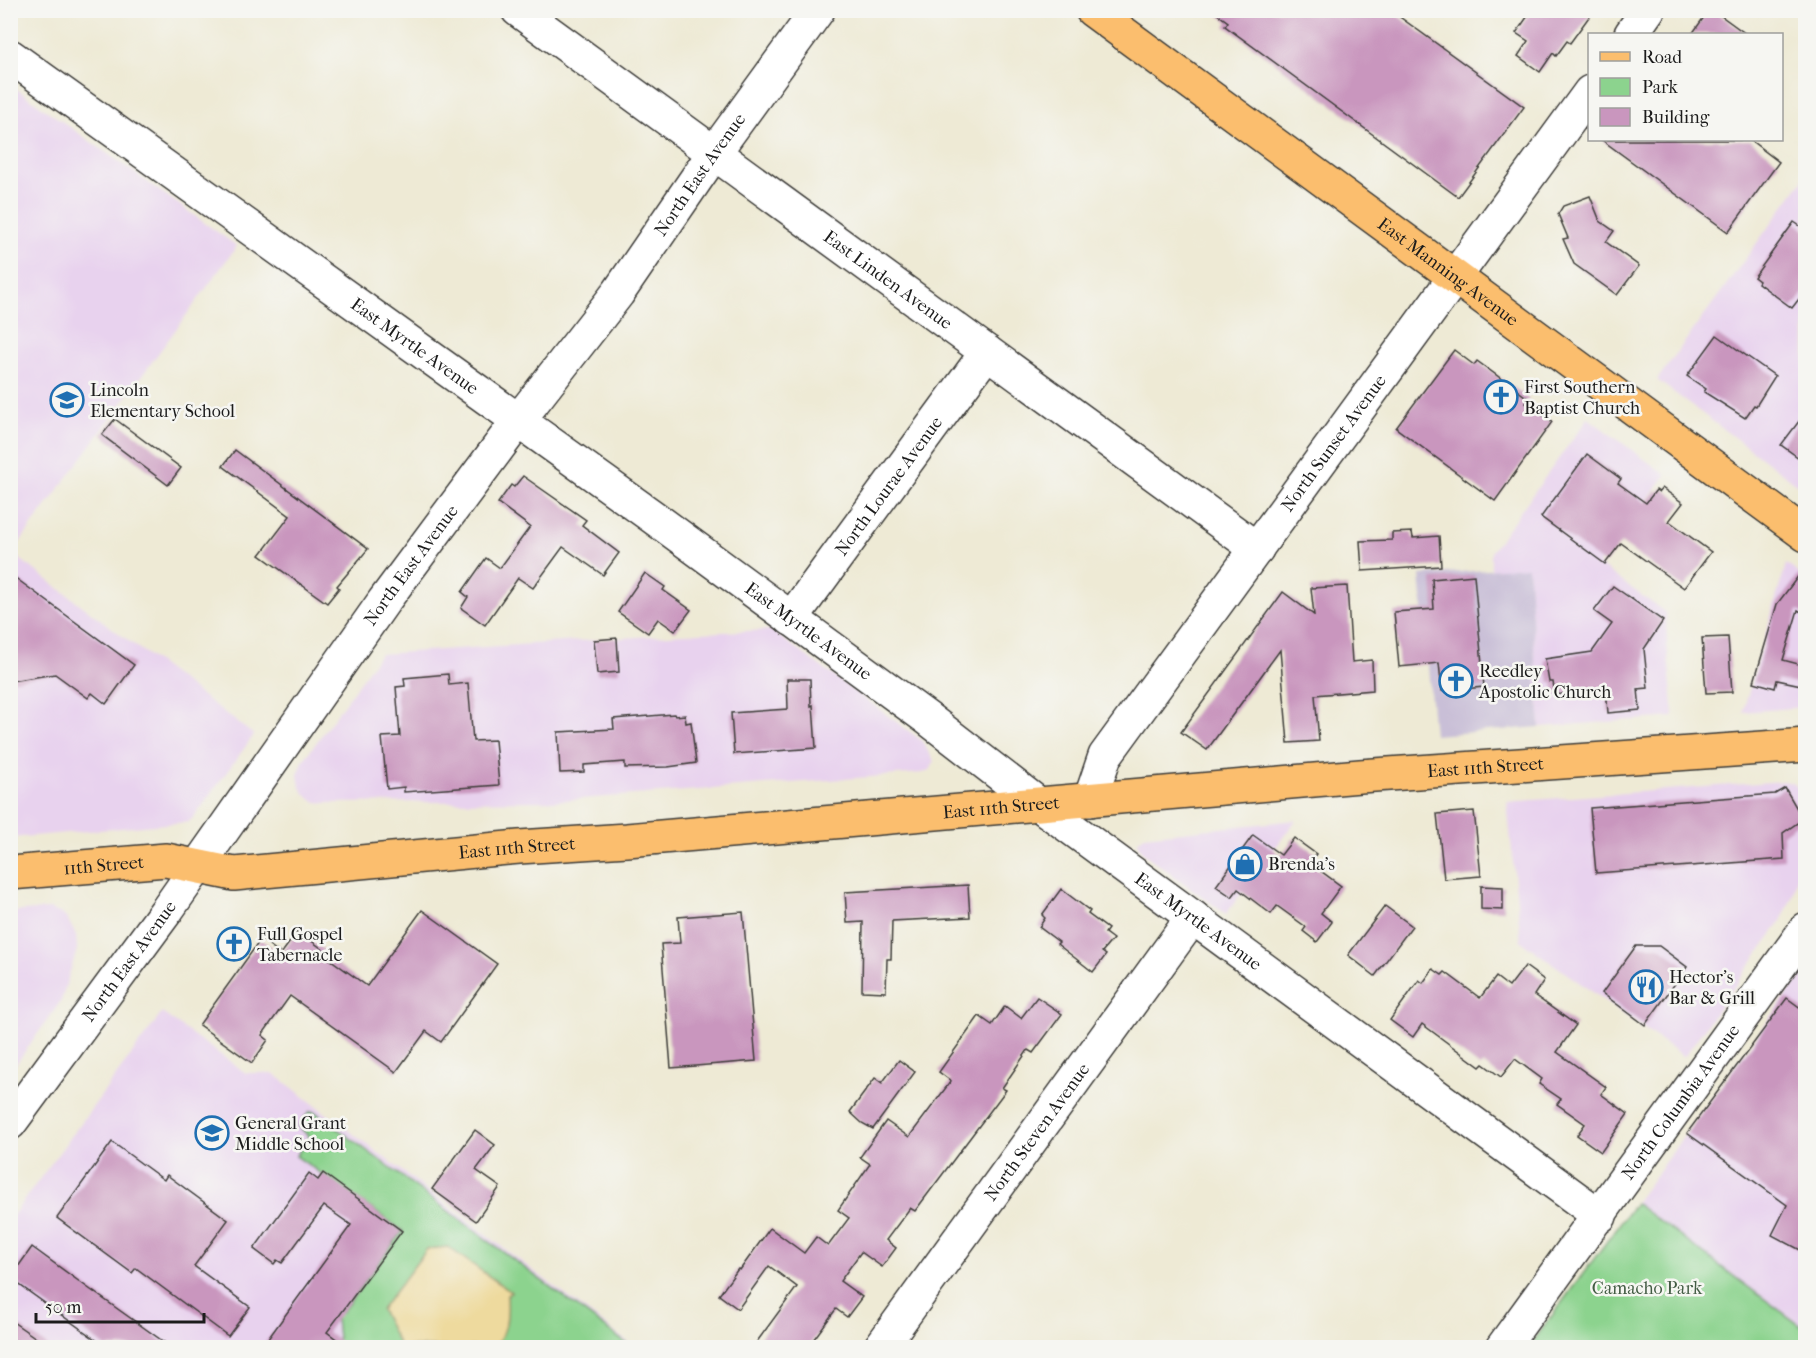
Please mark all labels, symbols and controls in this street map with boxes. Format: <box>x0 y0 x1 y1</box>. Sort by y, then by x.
legend <box>1588 33 1783 141</box>
text: Road <box>1642 47 1682 68</box>
text: Park <box>1642 77 1679 98</box>
text: Building <box>1642 107 1710 128</box>
street label: North East Avenue <box>650 109 750 240</box>
street label: East Manning Avenue <box>1374 213 1523 331</box>
street label: East Linden Avenue <box>820 226 956 334</box>
street label: East Myrtle Avenue <box>347 293 483 399</box>
street label: North Sunset Avenue <box>1277 370 1391 516</box>
place label: First Southern Baptist Church <box>1524 377 1640 419</box>
church icon: First Southern Baptist Church <box>1483 379 1519 415</box>
place label: Lincoln Elementary School <box>90 380 235 422</box>
school or university icon: Lincoln Elementary School <box>49 382 85 418</box>
street label: North Lourae Avenue <box>831 412 947 560</box>
street label: North East Avenue <box>360 501 462 630</box>
street label: East Myrtle Avenue <box>741 578 876 685</box>
place label: Reedley Apostolic Church <box>1478 661 1611 703</box>
church icon: Reedley Apostolic Church <box>1438 663 1474 699</box>
street label: East 11th Street <box>1426 753 1545 782</box>
street label: East 11th Street <box>942 792 1061 823</box>
street label: East 11th Street <box>457 833 576 863</box>
shop icon: Brenda's <box>1227 846 1263 882</box>
street label: 11th Street <box>63 851 145 879</box>
place label: Brenda's <box>1268 854 1335 875</box>
street label: East Myrtle Avenue <box>1131 868 1266 975</box>
street label: North East Avenue <box>78 897 181 1026</box>
place label: Full Gospel Tabernacle <box>257 924 343 966</box>
church icon: Full Gospel Tabernacle <box>216 926 252 962</box>
place label: Hector's Bar & Grill <box>1669 967 1755 1009</box>
restaurant icon: Hector's Bar & Grill <box>1628 969 1664 1005</box>
street label: North Columbia Avenue <box>1617 1020 1744 1184</box>
street label: North Steven Avenue <box>980 1059 1094 1205</box>
place label: General Grant Middle School <box>235 1113 347 1155</box>
school or university icon: General Grant Middle School <box>194 1115 230 1151</box>
park label: Camacho Park <box>1592 1278 1703 1299</box>
scale bar <box>36 1286 204 1324</box>
text: 50 m <box>45 1297 82 1318</box>

